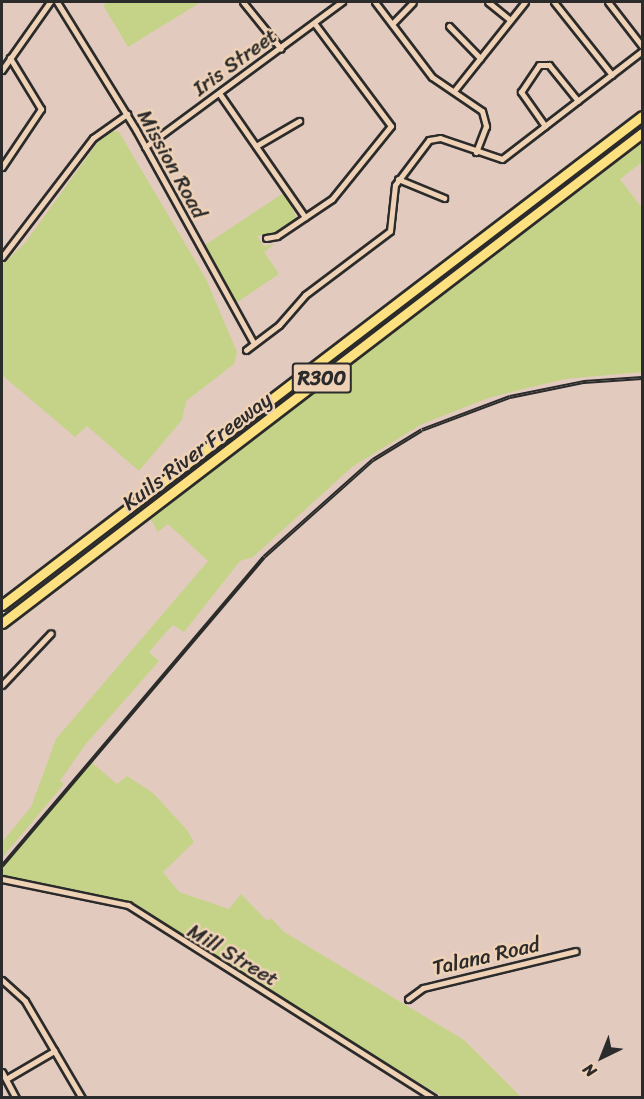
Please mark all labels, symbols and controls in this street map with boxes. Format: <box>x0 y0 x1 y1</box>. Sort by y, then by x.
street label: Iris Street <box>188 23 282 101</box>
street label: Mission Road <box>132 105 212 223</box>
road number: R300 <box>290 361 354 395</box>
street label: Kuils River Freeway <box>117 386 277 516</box>
street label: Mill Street <box>183 918 283 992</box>
street label: Talana Road <box>430 931 542 981</box>
north arrow <box>572 1027 632 1087</box>
text: N <box>575 1056 603 1085</box>

